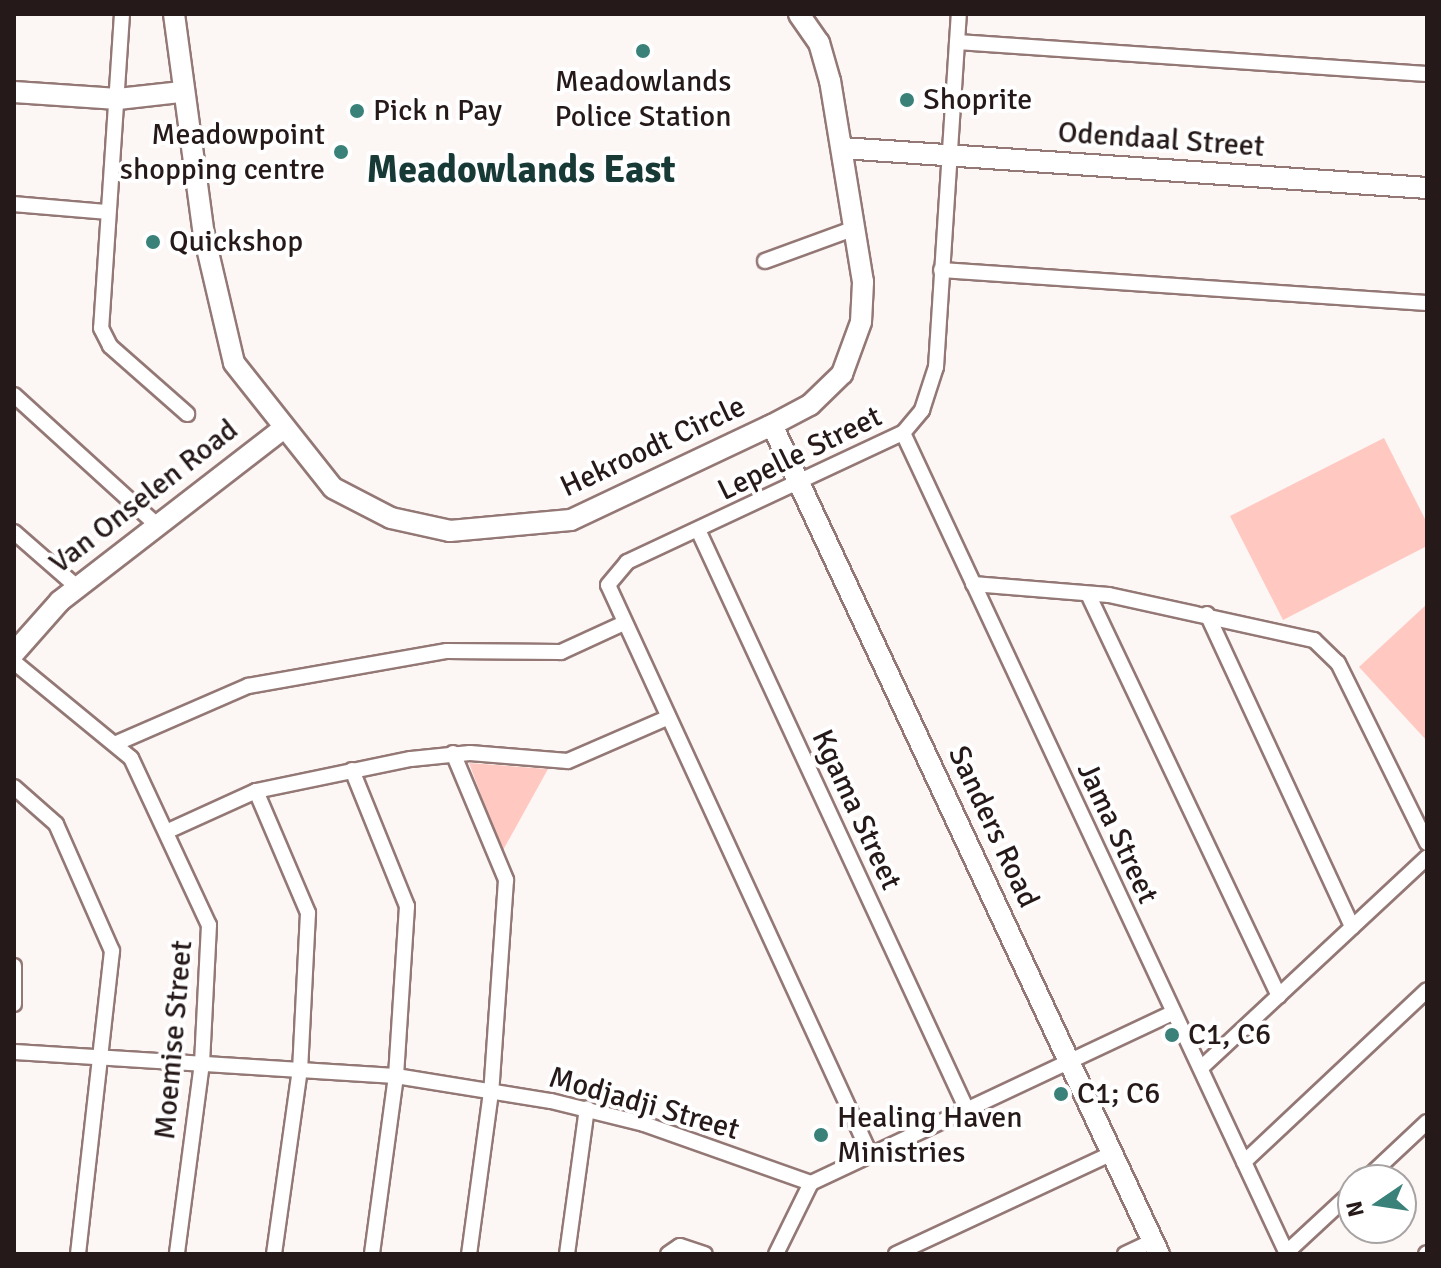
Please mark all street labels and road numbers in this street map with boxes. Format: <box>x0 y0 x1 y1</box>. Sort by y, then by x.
street label: Odendaal Street <box>1057 115 1265 165</box>
street label: Hekroodt Circle <box>555 389 751 505</box>
street label: Lepelle Street <box>712 399 888 509</box>
street label: Van Onselen Road <box>43 412 245 582</box>
street label: Kgama Street <box>803 724 909 896</box>
street label: Sanders Road <box>940 740 1046 914</box>
street label: Jama Street <box>1069 757 1165 909</box>
street label: Moemise Street <box>147 939 201 1141</box>
street label: Modjadji Street <box>545 1060 743 1148</box>

